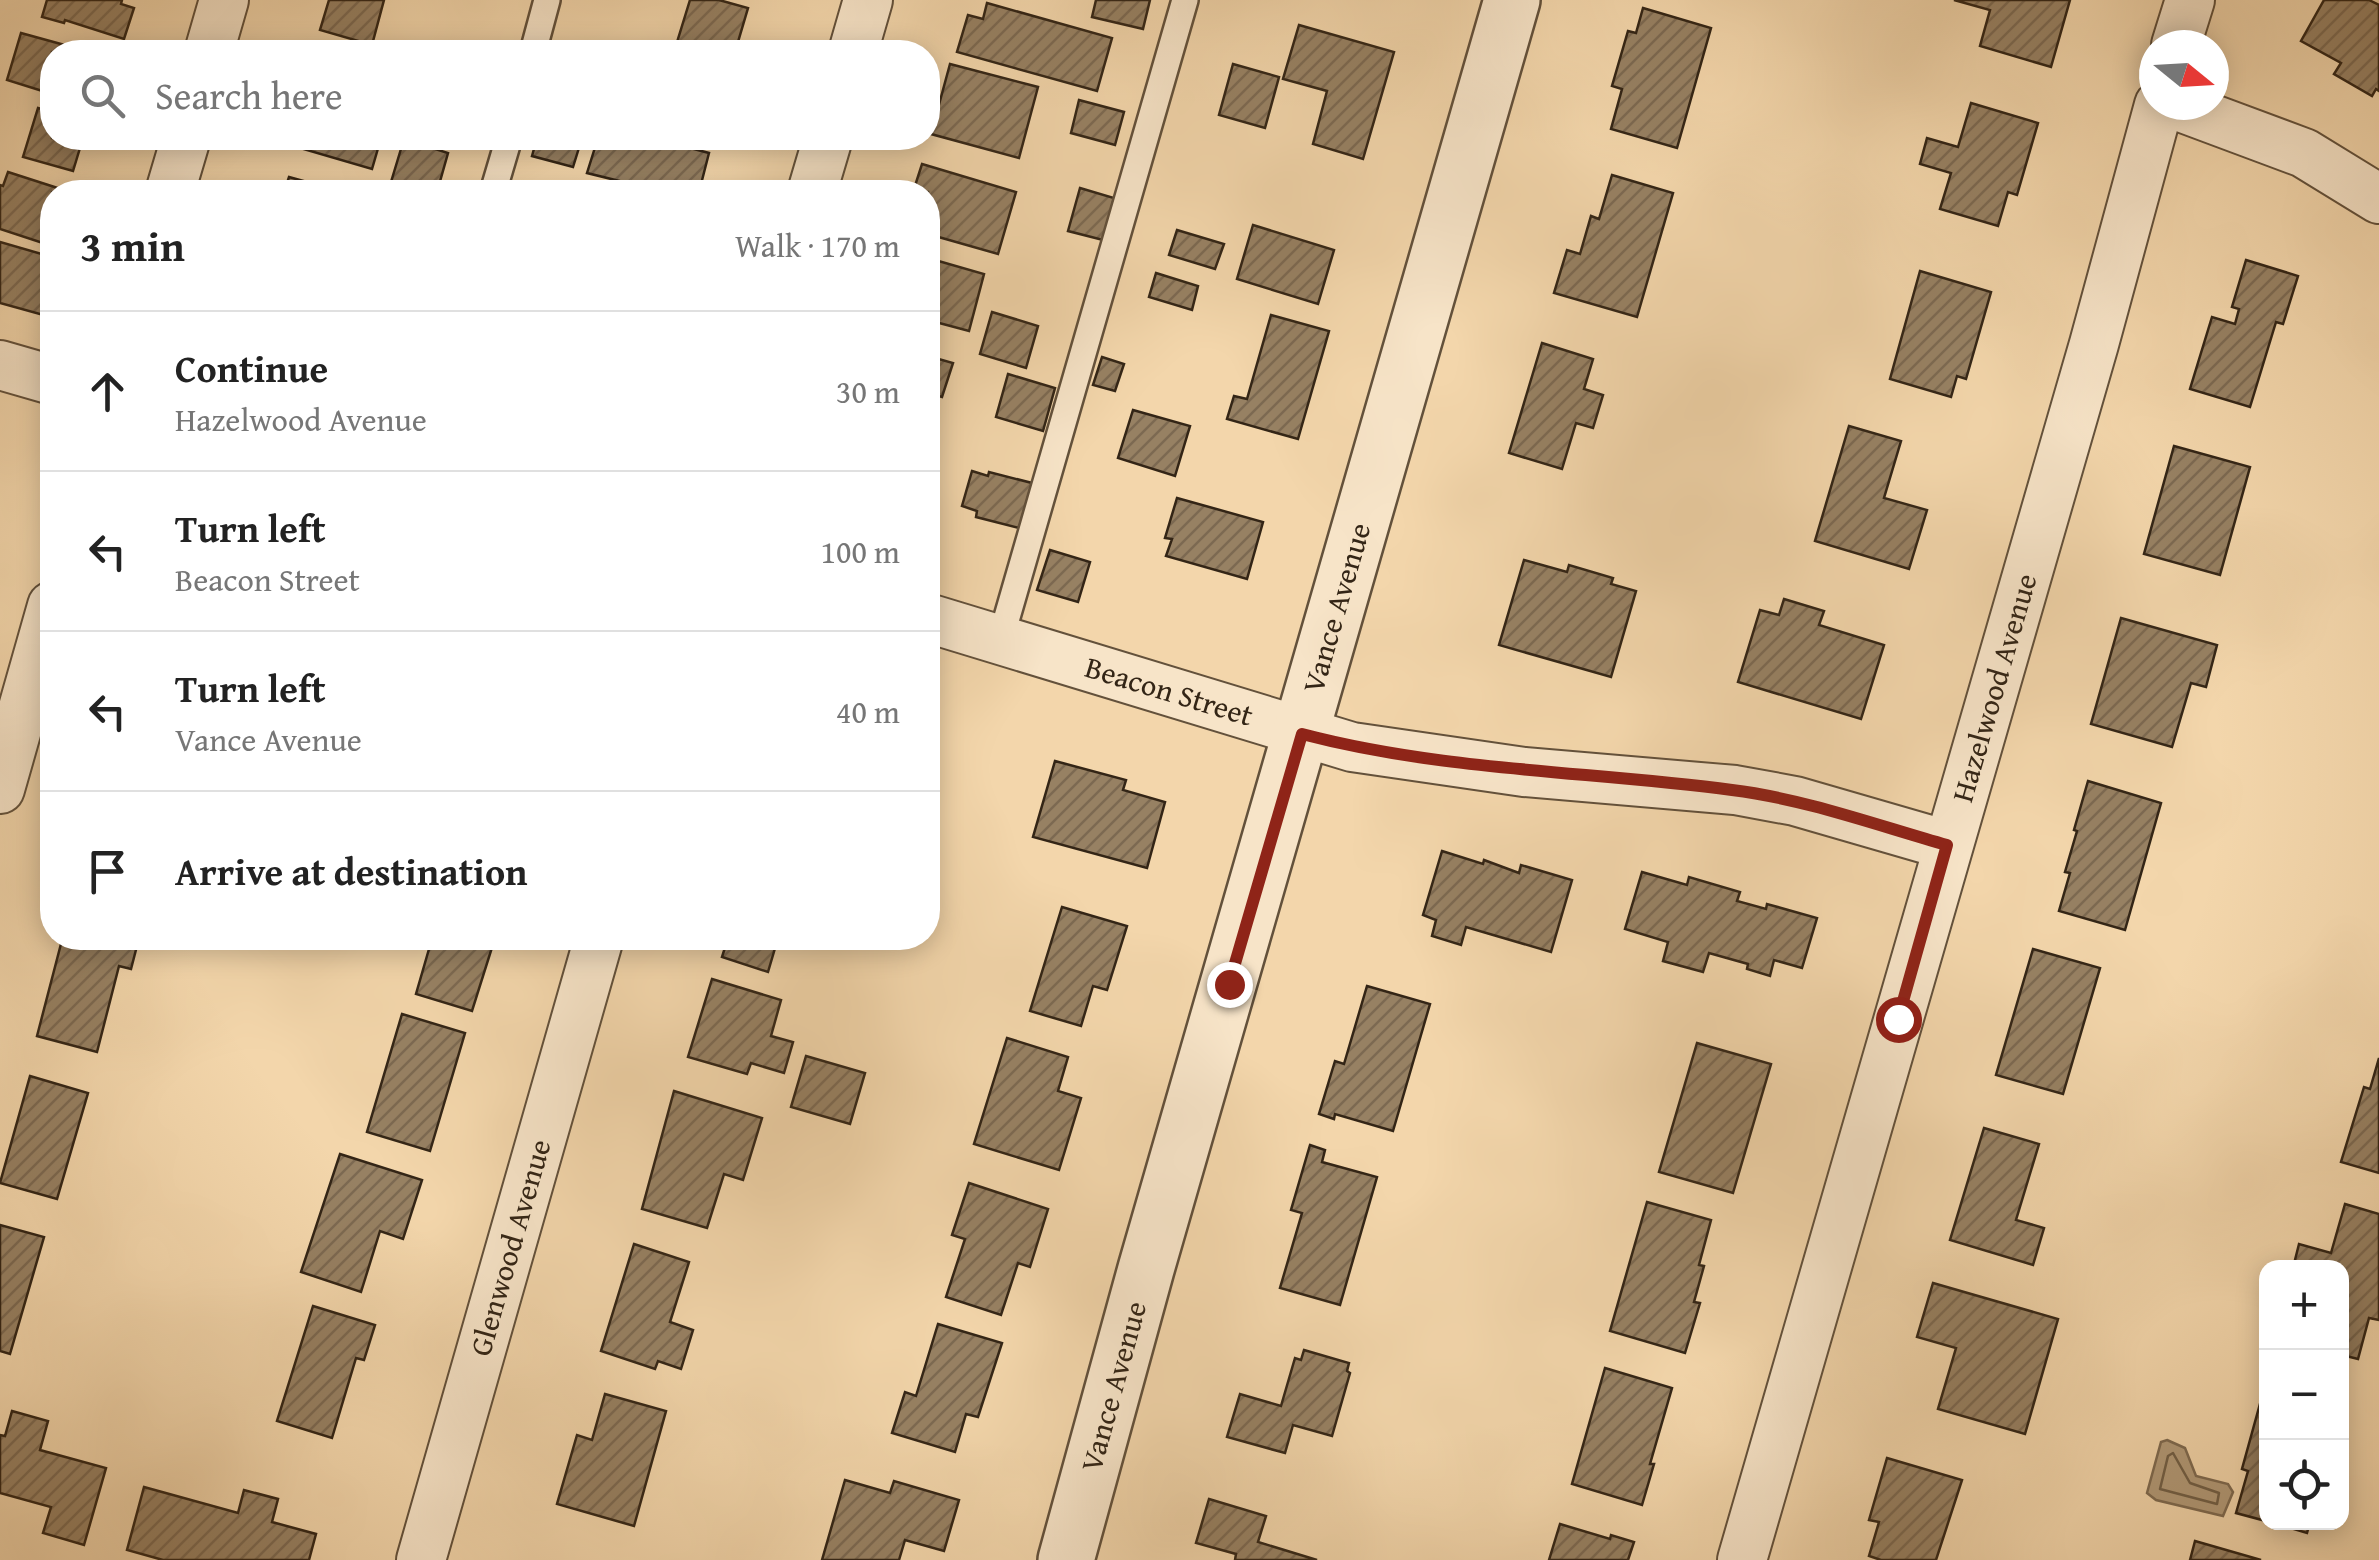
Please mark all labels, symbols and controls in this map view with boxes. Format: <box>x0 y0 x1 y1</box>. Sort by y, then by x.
north arrow <box>2139 30 2229 120</box>
search box <box>40 40 940 150</box>
text: Search here <box>155 67 343 123</box>
icon: search <box>75 68 130 123</box>
text: 3 min <box>80 215 185 276</box>
text: Walk · 170 m <box>735 222 900 269</box>
text: Continue <box>175 340 328 396</box>
icon: ahead <box>80 364 135 419</box>
text: 30 m <box>836 368 900 415</box>
text: Hazelwood Avenue <box>175 396 427 443</box>
text: Turn left <box>175 500 326 556</box>
street label: Vance Avenue <box>1290 517 1381 698</box>
icon: left <box>80 524 135 579</box>
text: 100 m <box>821 528 900 575</box>
text: Beacon Street <box>175 556 360 603</box>
street label: Hazelwood Avenue <box>1940 568 2047 807</box>
street label: Beacon Street <box>1080 644 1259 737</box>
text: Turn left <box>175 660 326 716</box>
icon: left <box>80 684 135 739</box>
text: 40 m <box>836 688 900 735</box>
text: Vance Avenue <box>175 716 362 763</box>
text: Arrive at destination <box>175 843 528 899</box>
icon: arrive <box>80 844 135 899</box>
route end <box>1207 962 1253 1008</box>
route start <box>1876 997 1922 1043</box>
street label: Glenwood Avenue <box>458 1134 561 1361</box>
map controls <box>2259 1260 2349 1530</box>
button: + <box>2259 1260 2349 1350</box>
street label: Vance Avenue <box>1068 1296 1157 1476</box>
button: − <box>2259 1350 2349 1440</box>
button: locate <box>2259 1440 2349 1530</box>

